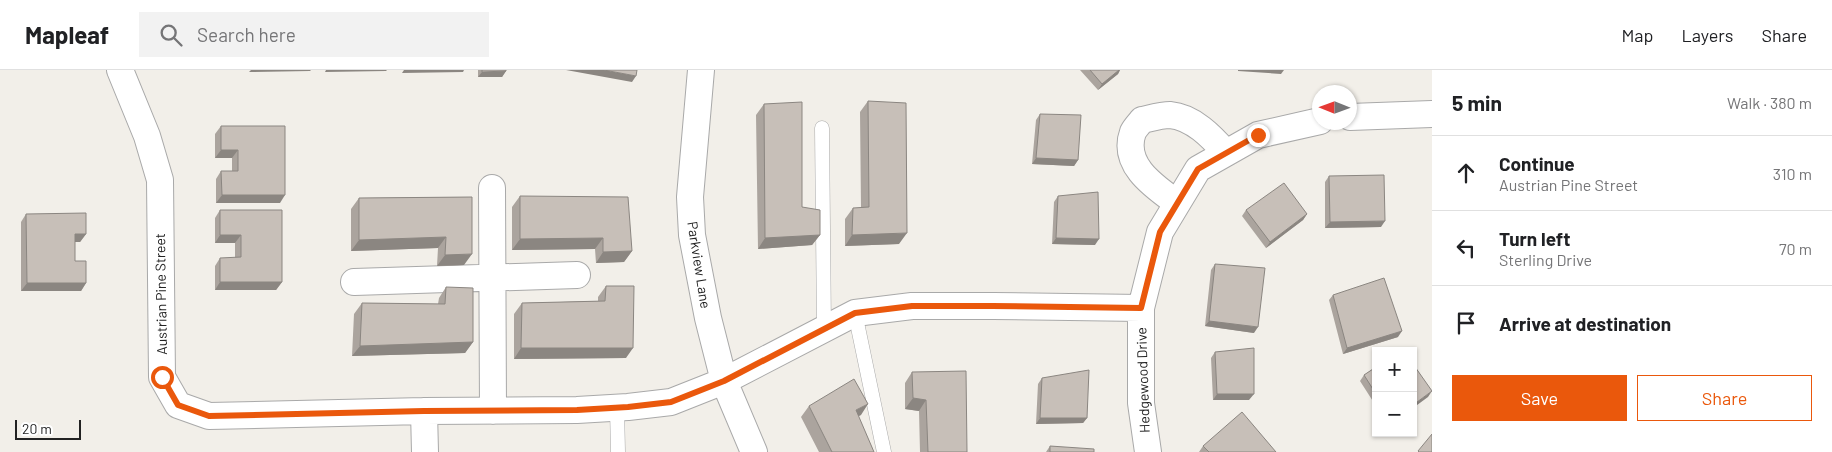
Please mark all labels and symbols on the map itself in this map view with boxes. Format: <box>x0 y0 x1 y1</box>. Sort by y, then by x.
north arrow <box>1312 85 1357 130</box>
route end <box>1247 124 1270 147</box>
street label: Parkview Lane <box>684 220 715 310</box>
street label: Austrian Pine Street <box>151 233 170 355</box>
street label: Hedgewood Drive <box>1132 327 1153 433</box>
route start <box>151 366 174 389</box>
scale bar <box>15 417 81 440</box>

